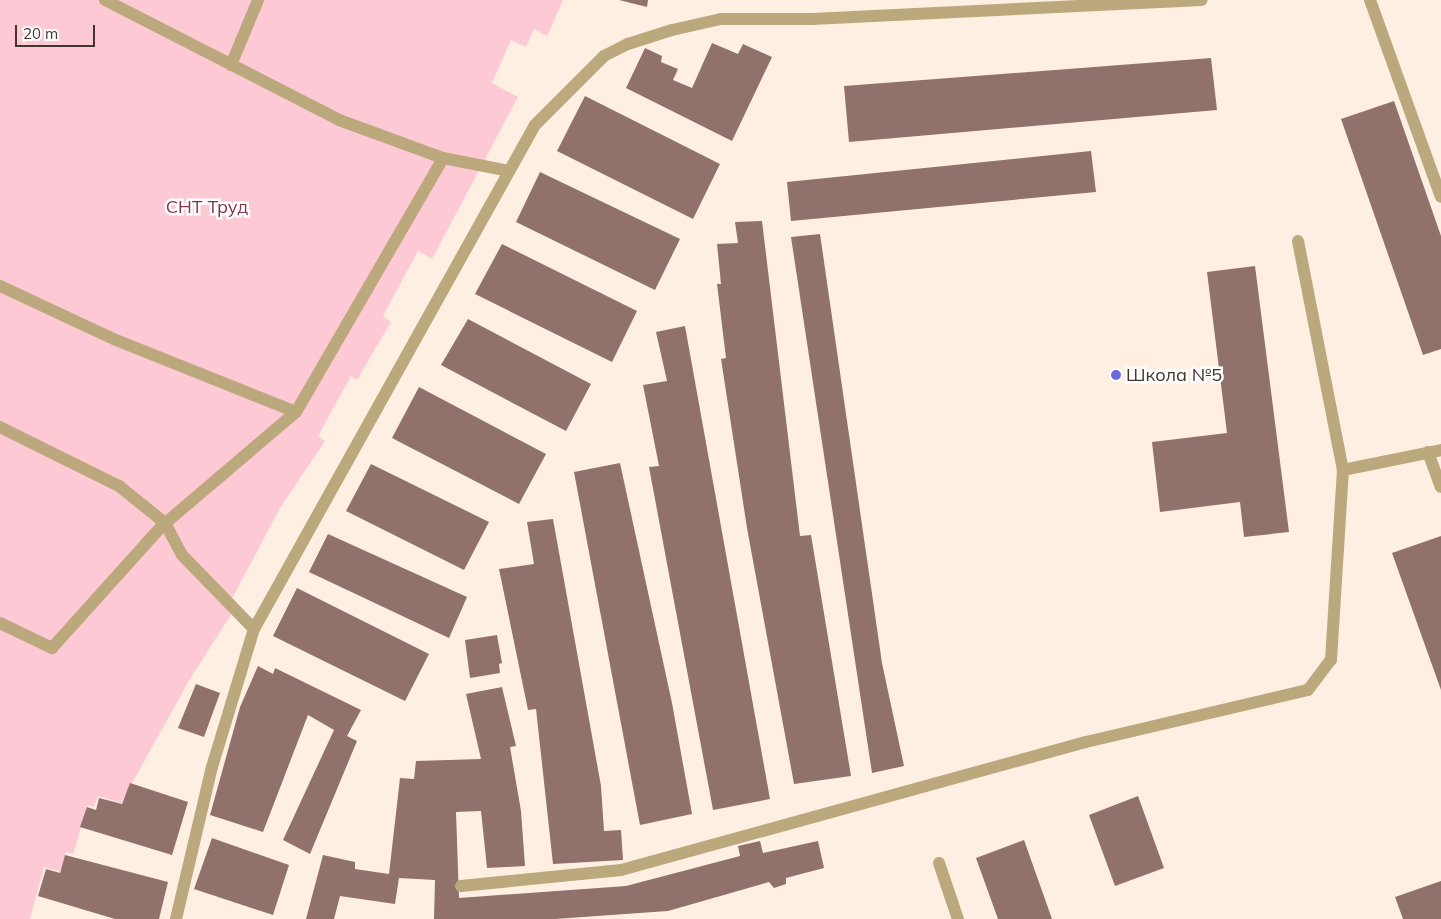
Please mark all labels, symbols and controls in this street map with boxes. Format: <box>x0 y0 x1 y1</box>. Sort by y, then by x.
scale bar <box>18 15 98 47</box>
text: 20 m <box>23 24 58 43</box>
park label: СНТ Труд <box>166 196 248 218</box>
place label: Школа №5 <box>1126 364 1222 386</box>
marker: Школа №5 <box>1110 369 1122 381</box>

